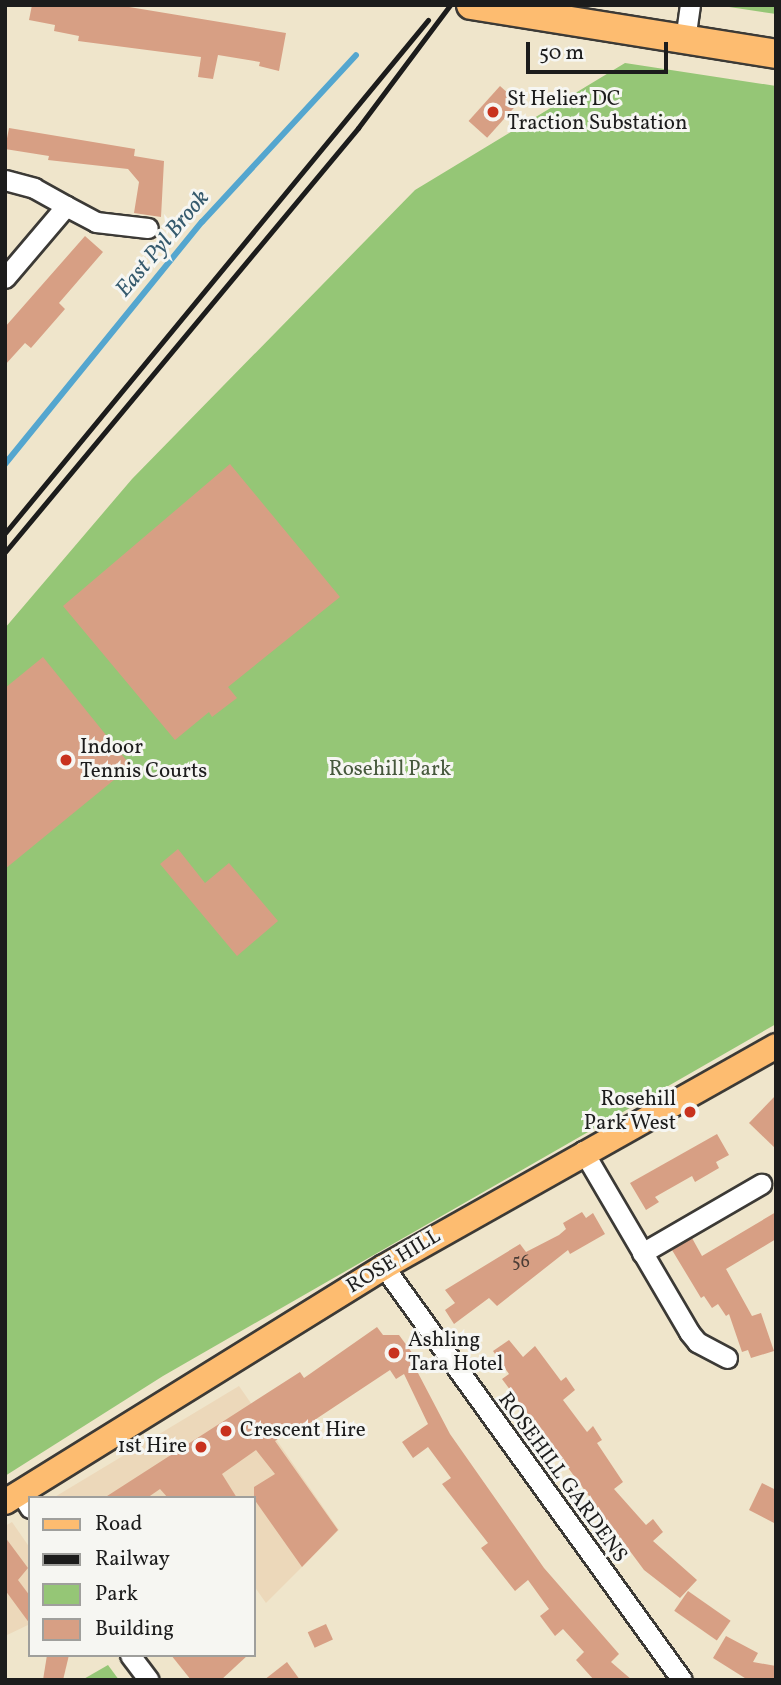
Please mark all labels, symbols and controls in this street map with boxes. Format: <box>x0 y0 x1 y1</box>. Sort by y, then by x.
scale bar <box>529 28 671 72</box>
text: 50 m <box>539 39 584 68</box>
place label: St Helier DC Traction Substation <box>507 87 688 137</box>
marker: St Helier DC Traction Substation <box>485 104 501 120</box>
water label: East Pyl Brook <box>110 185 216 303</box>
place label: Indoor Tennis Courts <box>80 735 207 785</box>
marker: Indoor Tennis Courts <box>58 752 74 768</box>
park label: Rosehill Park <box>329 757 451 783</box>
place label: Rosehill Park West <box>583 1087 676 1137</box>
marker: Rosehill Park West <box>682 1104 698 1120</box>
street label: ROSE HILL <box>343 1224 445 1300</box>
house number: 56 <box>512 1252 530 1274</box>
place label: Ashling Tara Hotel <box>408 1328 503 1378</box>
marker: Ashling Tara Hotel <box>386 1345 402 1361</box>
street label: ROSEHILL GARDENS <box>492 1388 632 1568</box>
place label: Crescent Hire <box>240 1418 366 1444</box>
marker: Crescent Hire <box>218 1423 234 1439</box>
place label: 1st Hire <box>117 1434 187 1460</box>
marker: 1st Hire <box>193 1439 209 1455</box>
legend <box>28 1496 256 1657</box>
text: Road <box>95 1510 142 1539</box>
text: Railway <box>95 1545 170 1574</box>
text: Park <box>95 1580 138 1609</box>
text: Building <box>95 1615 174 1644</box>

